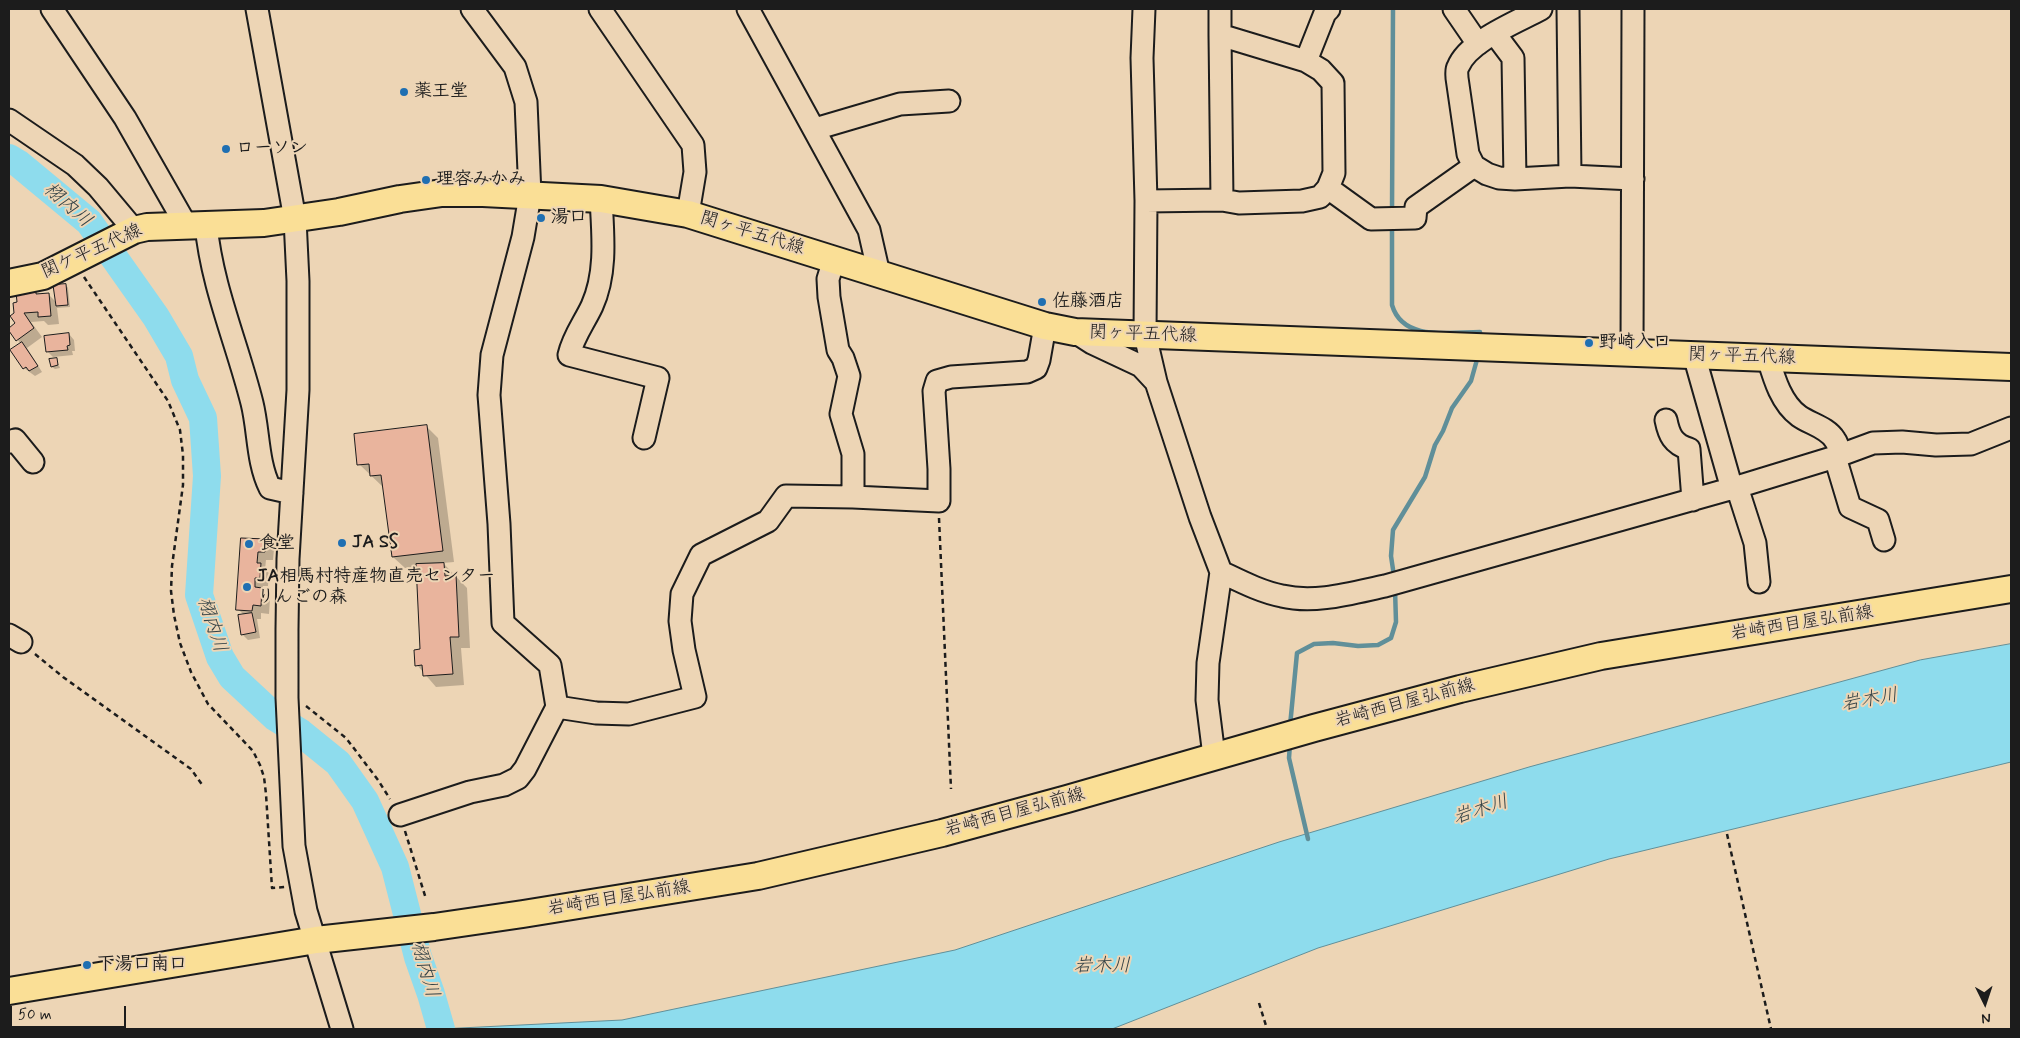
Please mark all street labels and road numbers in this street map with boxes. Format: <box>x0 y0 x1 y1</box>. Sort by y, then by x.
street label: 関ヶ平五代線 <box>697 208 807 260</box>
street label: 関ケ平五代線 <box>38 220 146 284</box>
street label: 関ヶ平五代線 <box>1089 322 1197 348</box>
street label: 関ヶ平五代線 <box>1688 344 1796 370</box>
street label: 岩崎西目屋弘前線 <box>1729 602 1875 646</box>
street label: 岩崎西目屋弘前線 <box>1333 675 1477 733</box>
street label: 岩崎西目屋弘前線 <box>943 784 1087 842</box>
street label: 岩崎西目屋弘前線 <box>546 877 692 921</box>

